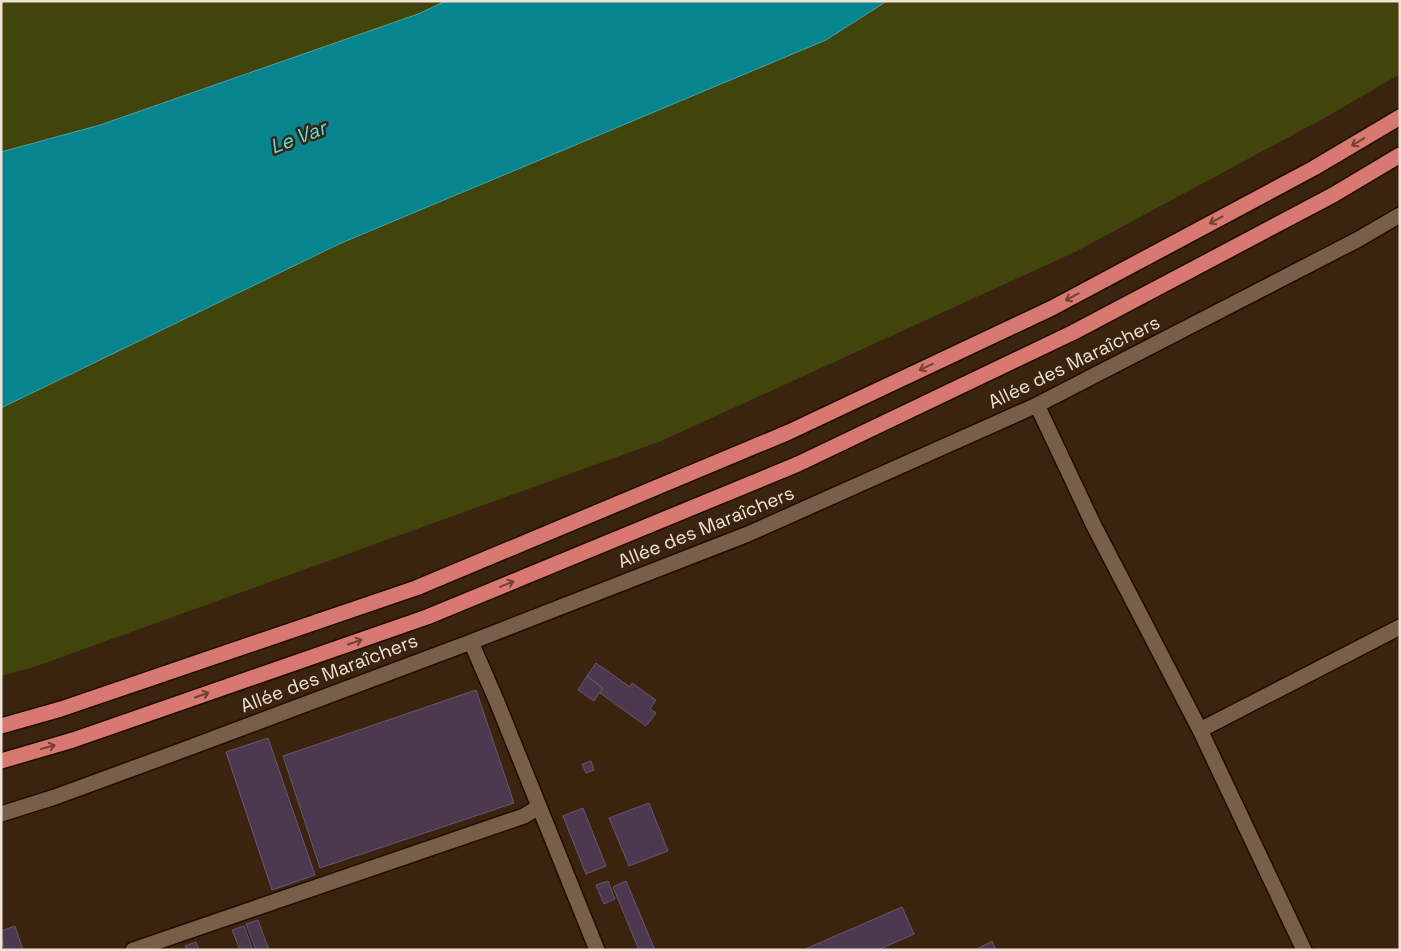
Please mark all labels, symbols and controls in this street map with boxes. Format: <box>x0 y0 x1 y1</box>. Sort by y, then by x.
water label: Le Var <box>266 114 332 160</box>
one-way arrow <box>1351 137 1365 147</box>
one-way arrow <box>1209 216 1224 225</box>
one-way arrow <box>1065 292 1080 302</box>
street label: Allée des Maraîchers <box>984 310 1164 414</box>
one-way arrow <box>919 363 934 373</box>
street label: Allée des Maraîchers <box>614 480 798 574</box>
one-way arrow <box>499 578 514 588</box>
street label: Allée des Maraîchers <box>237 628 421 718</box>
one-way arrow <box>347 637 363 646</box>
one-way arrow <box>194 690 209 699</box>
one-way arrow <box>40 742 56 752</box>

